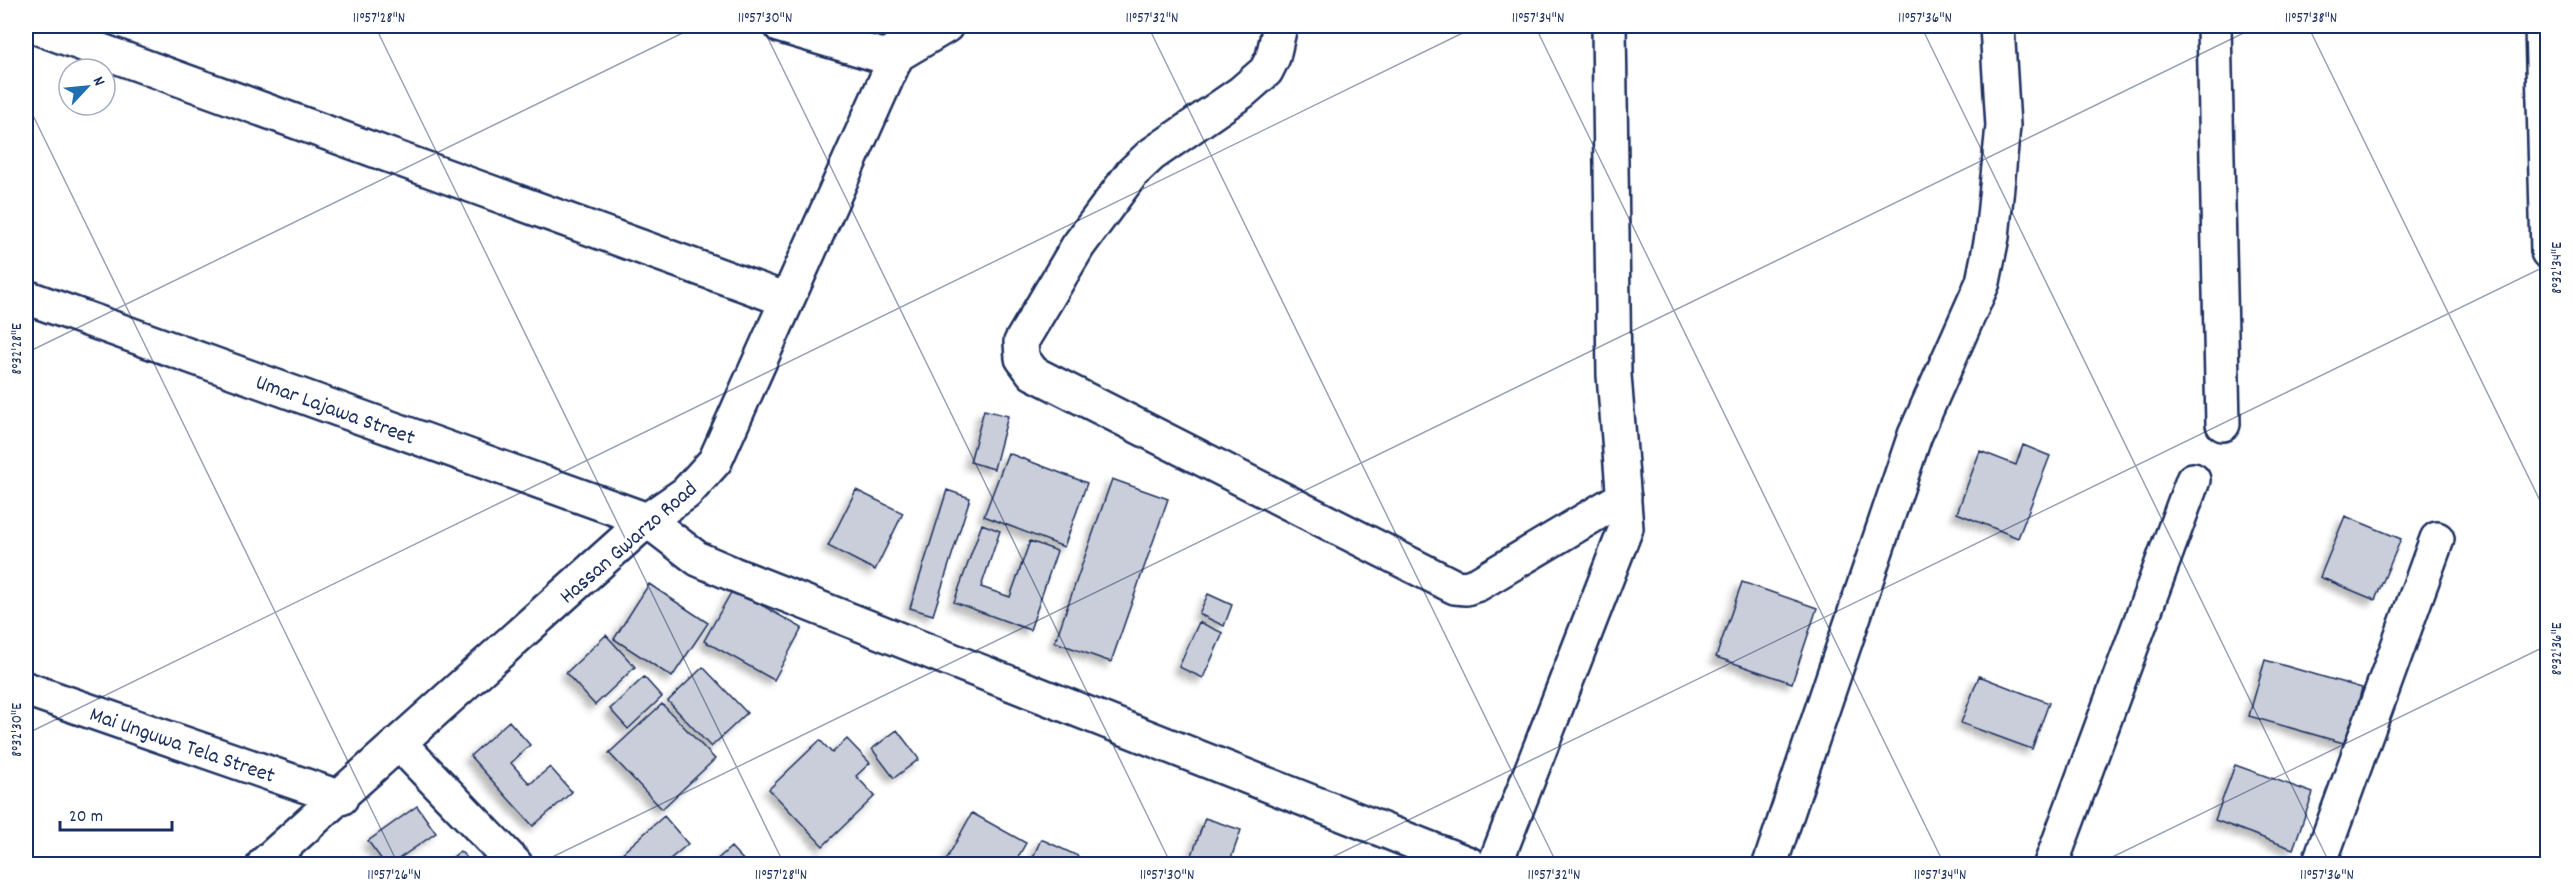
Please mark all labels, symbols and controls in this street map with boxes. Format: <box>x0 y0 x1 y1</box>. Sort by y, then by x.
text: 11°57'28"N <box>353 8 405 30</box>
text: 11°57'30"N <box>738 8 792 30</box>
text: 11°57'32"N <box>1126 8 1179 30</box>
text: 11°57'34"N <box>1512 8 1564 30</box>
text: 11°57'36"N <box>1898 8 1952 30</box>
text: 11°57'38"N <box>2285 8 2337 30</box>
north arrow <box>57 57 117 117</box>
text: N <box>86 73 110 90</box>
text: 8°32'34"E <box>2547 242 2569 294</box>
text: 8°32'28"E <box>7 323 29 375</box>
street label: Umar Lajawa Street <box>251 368 419 455</box>
street label: Hassan Gwarzo Road <box>554 475 705 612</box>
text: 8°32'36"E <box>2547 622 2569 676</box>
street label: Mai Unguwa Tela Street <box>85 700 279 793</box>
text: 8°32'30"E <box>7 703 29 757</box>
scale bar <box>60 794 172 832</box>
text: 20 m <box>69 805 103 830</box>
text: 11°57'26"N <box>367 865 421 887</box>
text: 11°57'28"N <box>755 865 807 887</box>
text: 11°57'30"N <box>1140 865 1194 887</box>
text: 11°57'32"N <box>1528 865 1581 887</box>
text: 11°57'34"N <box>1914 865 1966 887</box>
text: 11°57'36"N <box>2300 865 2354 887</box>

